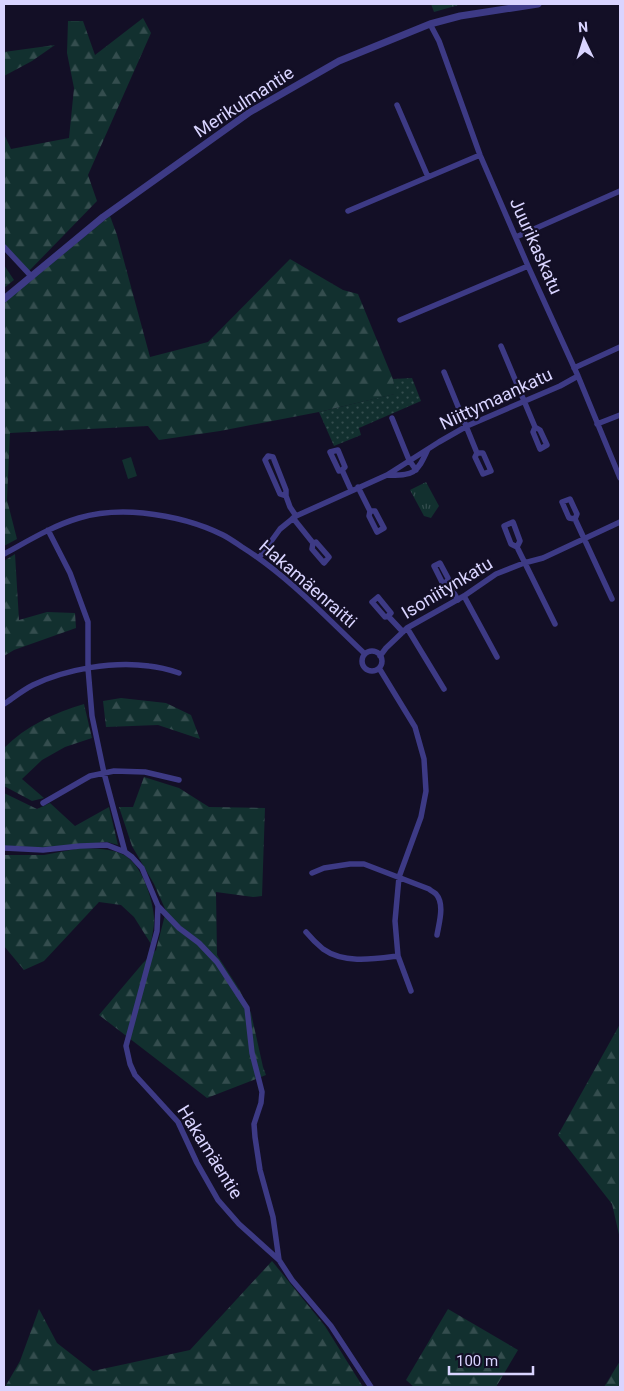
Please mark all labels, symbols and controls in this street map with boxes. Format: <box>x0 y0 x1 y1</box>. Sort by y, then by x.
north arrow <box>559 15 609 65</box>
text: N <box>578 19 589 35</box>
street label: Merikulmantie <box>190 62 297 142</box>
street label: Juurikaskatu <box>506 194 567 297</box>
street label: Niittymaankatu <box>436 363 555 434</box>
street label: Hakamäenraitti <box>255 535 362 632</box>
street label: Isoniitynkatu <box>398 552 496 623</box>
street label: Hakamäentie <box>173 1101 248 1202</box>
scale bar <box>449 1344 533 1376</box>
text: 100 m <box>456 1352 498 1370</box>

